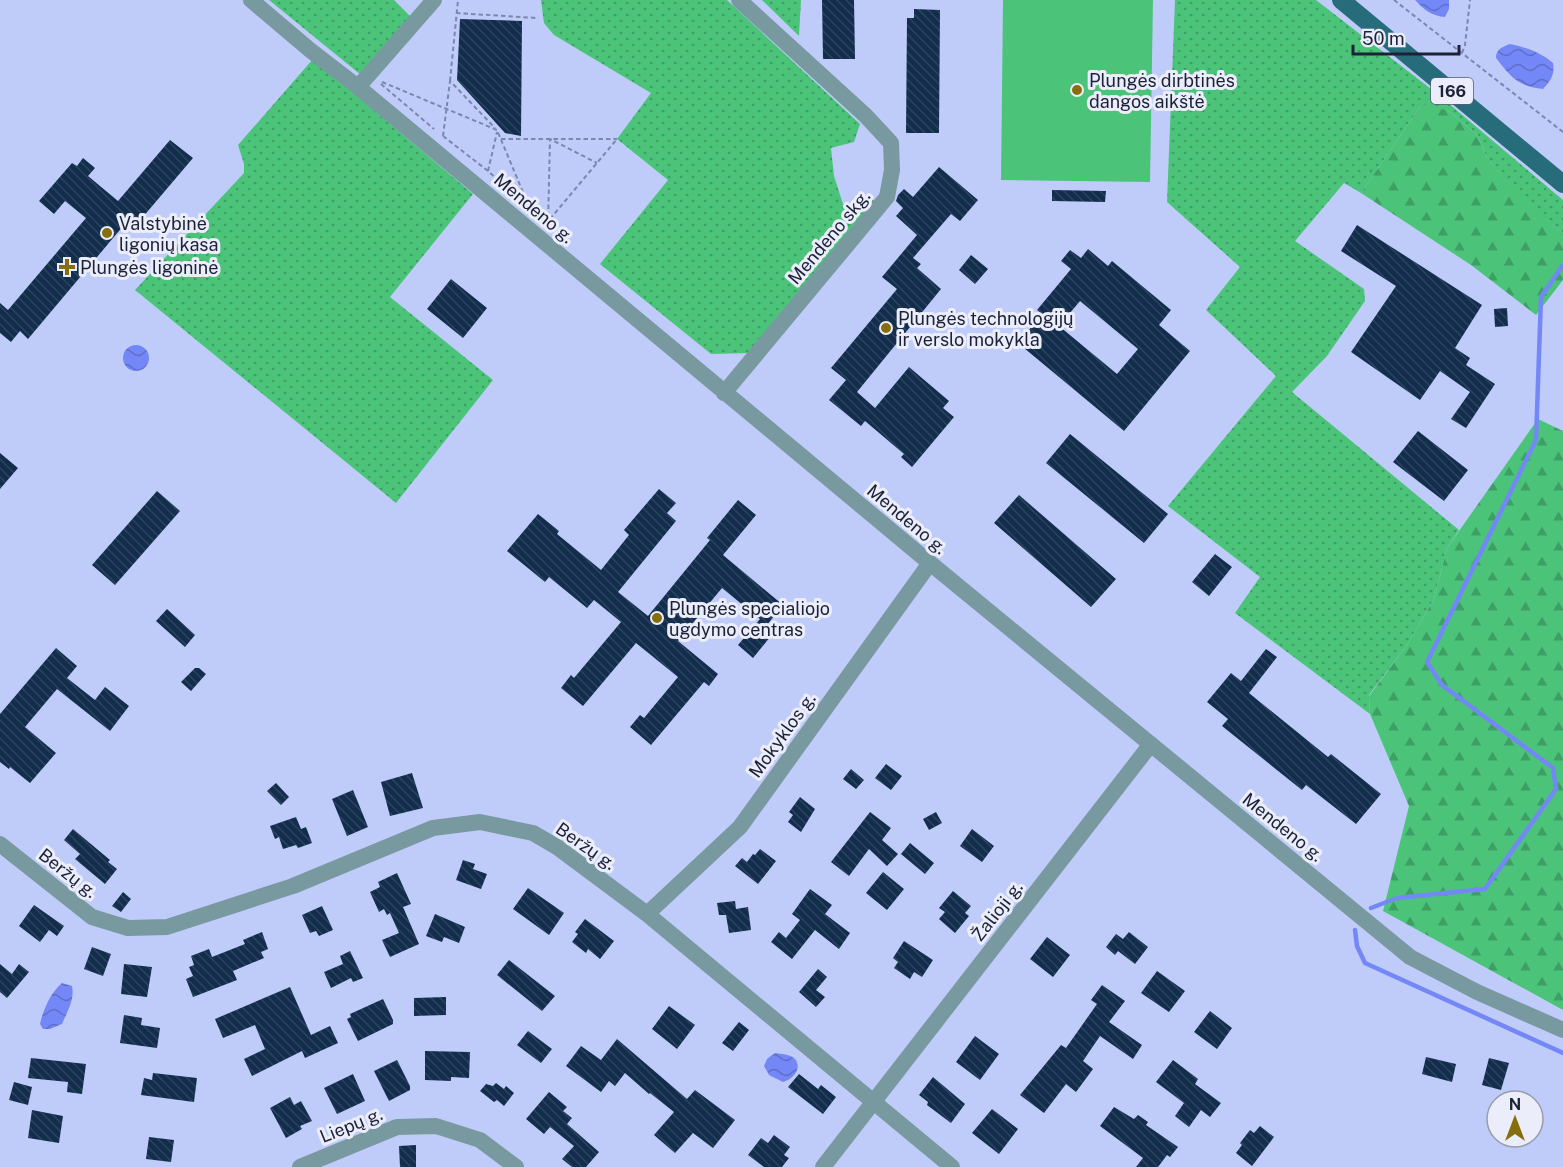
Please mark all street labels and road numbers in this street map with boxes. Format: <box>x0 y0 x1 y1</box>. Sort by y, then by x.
road number: 166 <box>1431 78 1473 104</box>
street label: Mendeno g. <box>490 169 578 247</box>
street label: Mendeno skg. <box>784 186 874 288</box>
street label: Mendeno g. <box>863 480 951 558</box>
street label: Mokyklos g. <box>744 688 820 782</box>
street label: Mendeno g. <box>1239 788 1327 866</box>
street label: Beržų g. <box>552 818 620 874</box>
street label: Beržų g. <box>35 844 101 902</box>
street label: Žalioji g. <box>967 877 1027 945</box>
street label: Liepų g. <box>317 1103 385 1147</box>

